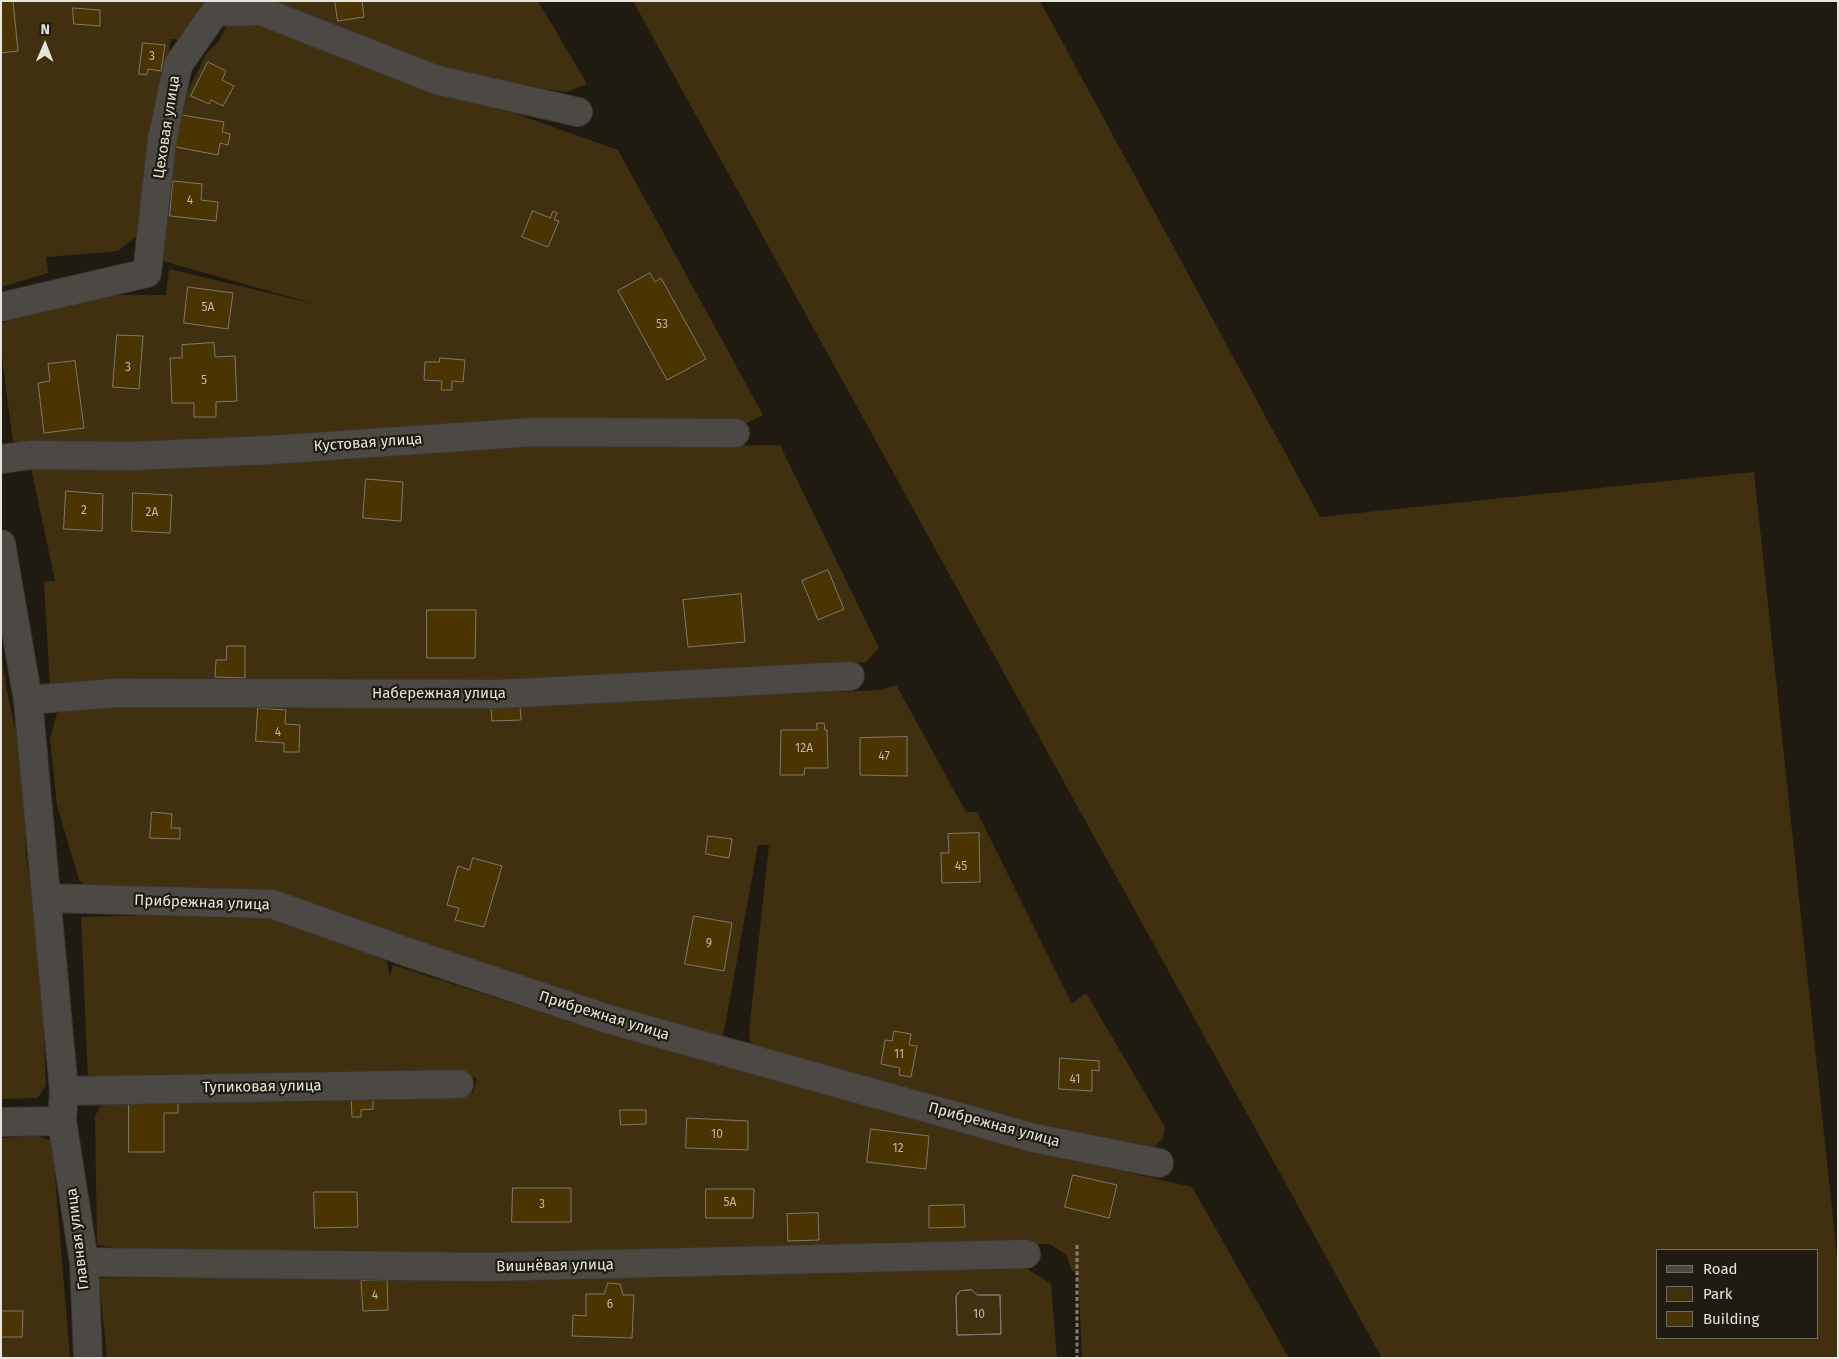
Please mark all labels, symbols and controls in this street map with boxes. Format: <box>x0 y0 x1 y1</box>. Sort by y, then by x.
north arrow <box>20 20 70 70</box>
text: N <box>40 21 50 38</box>
house number: 3 <box>149 50 155 64</box>
street label: Цеховая улица <box>150 74 184 180</box>
house number: 4 <box>187 194 193 208</box>
house number: 5А <box>202 301 214 315</box>
house number: 53 <box>656 318 668 332</box>
house number: 3 <box>125 361 131 375</box>
house number: 5 <box>201 374 207 388</box>
street label: Кустовая улица <box>313 430 423 456</box>
house number: 2 <box>81 504 87 518</box>
house number: 2А <box>146 506 158 520</box>
street label: Набережная улица <box>372 685 506 703</box>
house number: 4 <box>275 726 281 740</box>
house number: 12А <box>795 742 813 756</box>
house number: 47 <box>878 750 890 764</box>
house number: 45 <box>955 860 967 874</box>
street label: Прибрежная улица <box>134 892 270 914</box>
house number: 9 <box>706 937 712 951</box>
street label: Прибрежная улица <box>537 988 671 1044</box>
house number: 11 <box>894 1048 904 1062</box>
house number: 41 <box>1070 1073 1080 1087</box>
street label: Тупиковая улица <box>202 1077 322 1097</box>
street label: Прибрежная улица <box>926 1099 1062 1151</box>
house number: 10 <box>711 1128 723 1142</box>
house number: 12 <box>892 1142 904 1156</box>
street label: Главная улица <box>63 1187 93 1291</box>
house number: 5А <box>724 1196 736 1210</box>
house number: 3 <box>539 1198 545 1212</box>
legend <box>1656 1249 1819 1339</box>
street label: Вишнёвая улица <box>496 1256 614 1276</box>
text: Road <box>1703 1260 1738 1278</box>
text: Park <box>1703 1285 1733 1303</box>
house number: 4 <box>372 1289 378 1303</box>
house number: 6 <box>607 1298 613 1312</box>
house number: 10 <box>973 1308 985 1322</box>
text: Building <box>1703 1310 1759 1328</box>

